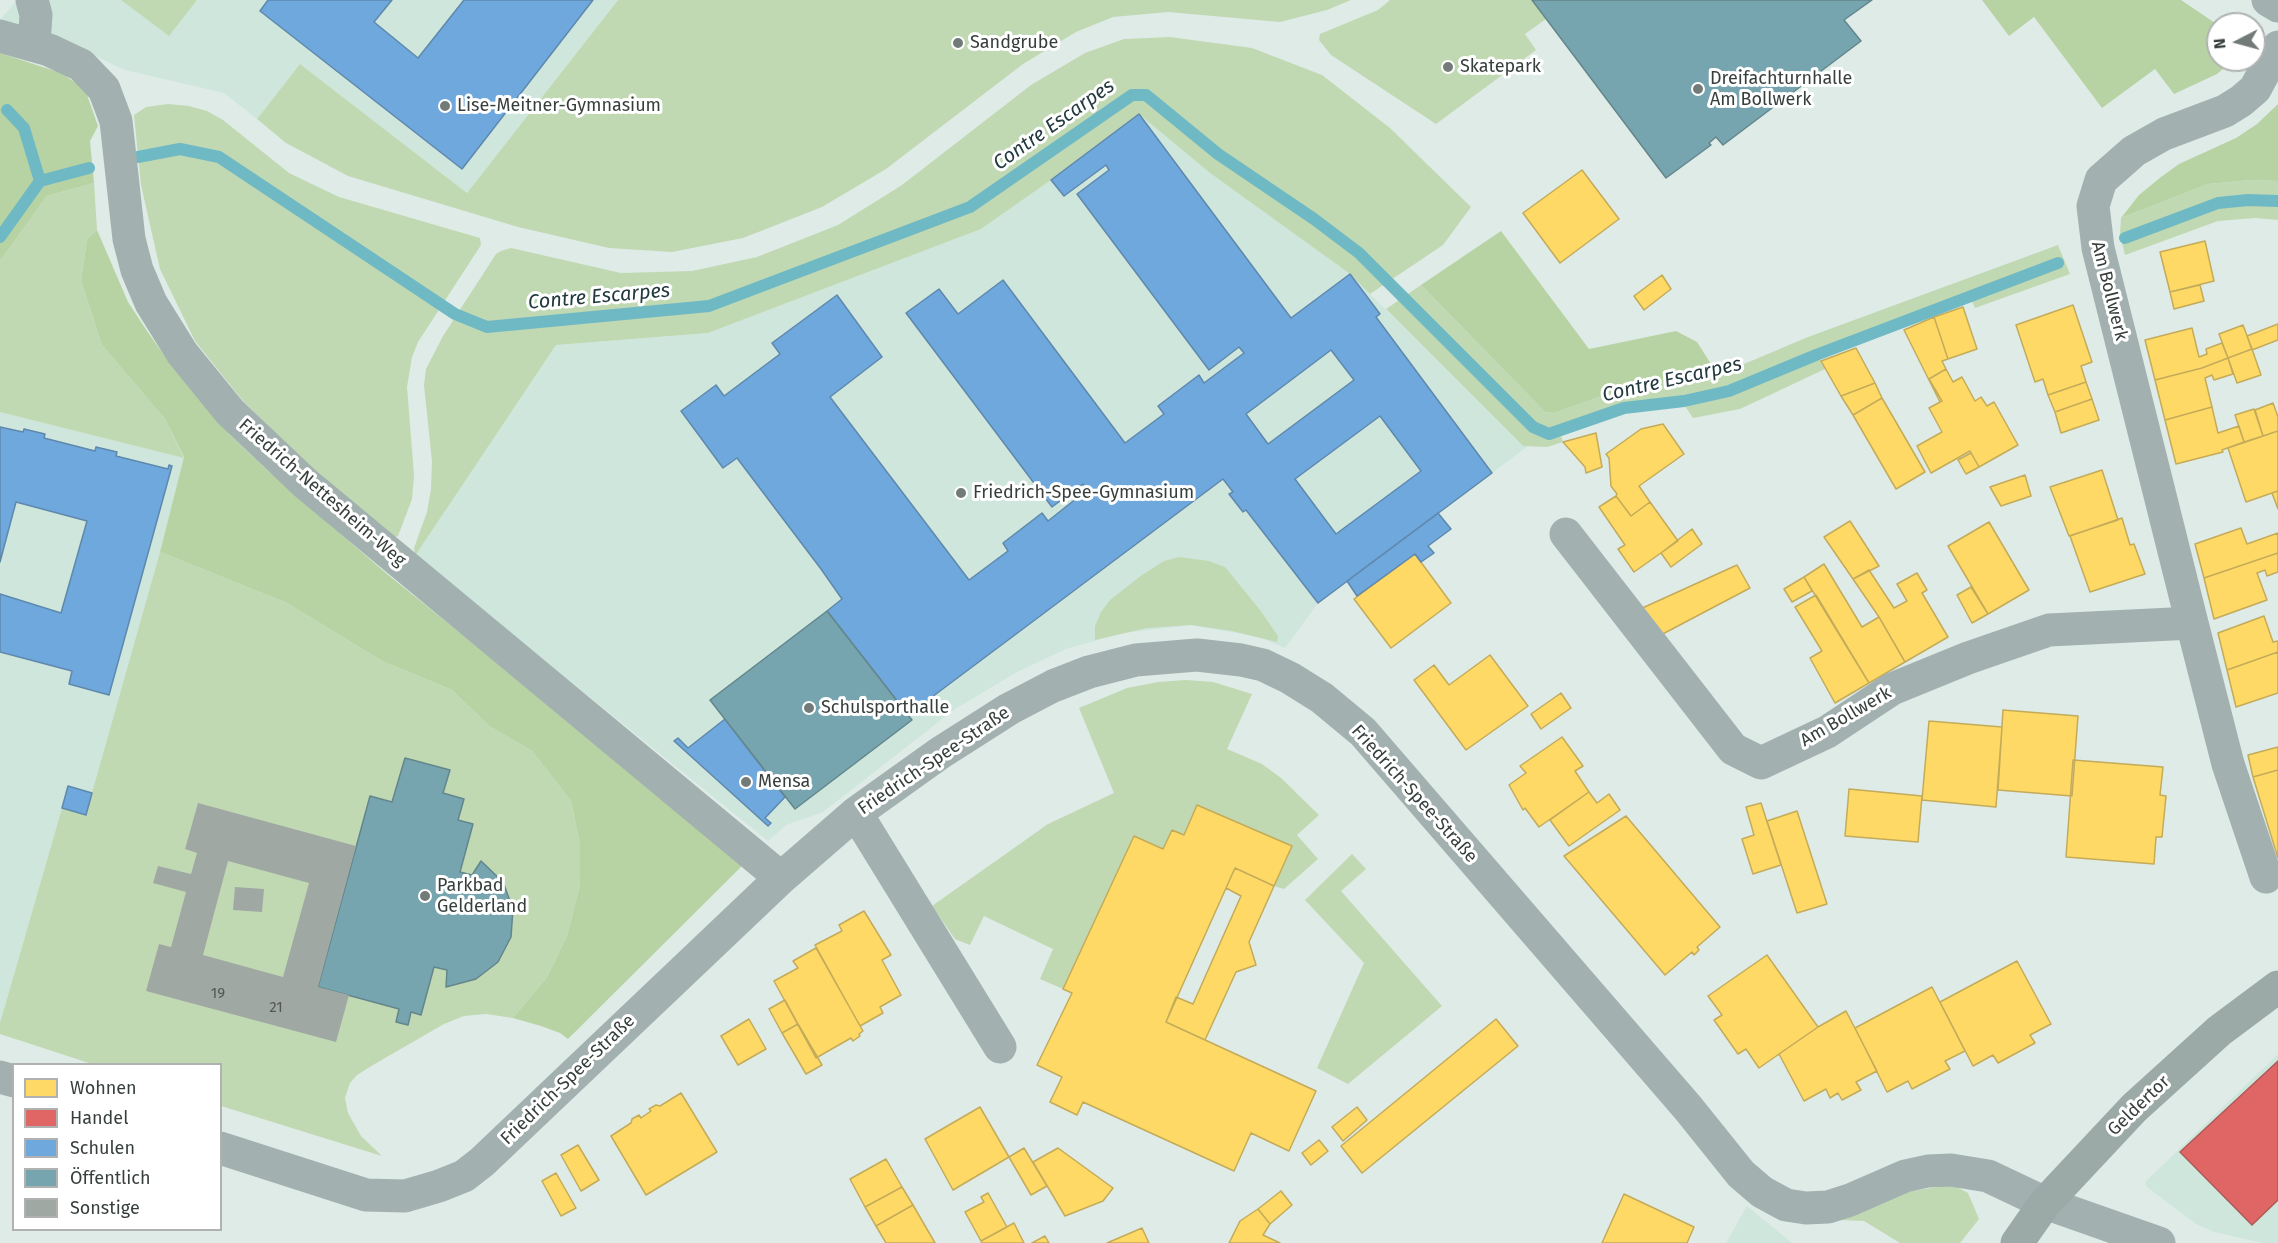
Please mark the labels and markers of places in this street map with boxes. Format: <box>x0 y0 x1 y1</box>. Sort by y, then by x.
place label: Sandgrube <box>970 32 1058 54</box>
marker: Sandgrube <box>951 36 965 50</box>
place label: Skatepark <box>1460 56 1541 78</box>
marker: Skatepark <box>1441 60 1455 74</box>
place label: Dreifachturnhalle Am Bollwerk <box>1710 68 1852 110</box>
marker: Dreifachturnhalle Am Bollwerk <box>1691 82 1705 96</box>
place label: Lise-Meitner-Gymnasium <box>457 95 661 117</box>
marker: Lise-Meitner-Gymnasium <box>438 99 452 113</box>
place label: Friedrich-Spee-Gymnasium <box>973 482 1194 504</box>
marker: Friedrich-Spee-Gymnasium <box>954 486 968 500</box>
place label: Schulsporthalle <box>821 697 949 719</box>
marker: Schulsporthalle <box>802 701 816 715</box>
place label: Mensa <box>758 771 810 793</box>
marker: Mensa <box>739 775 753 789</box>
place label: Parkbad Gelderland <box>437 875 527 918</box>
marker: Parkbad Gelderland <box>418 889 432 903</box>

